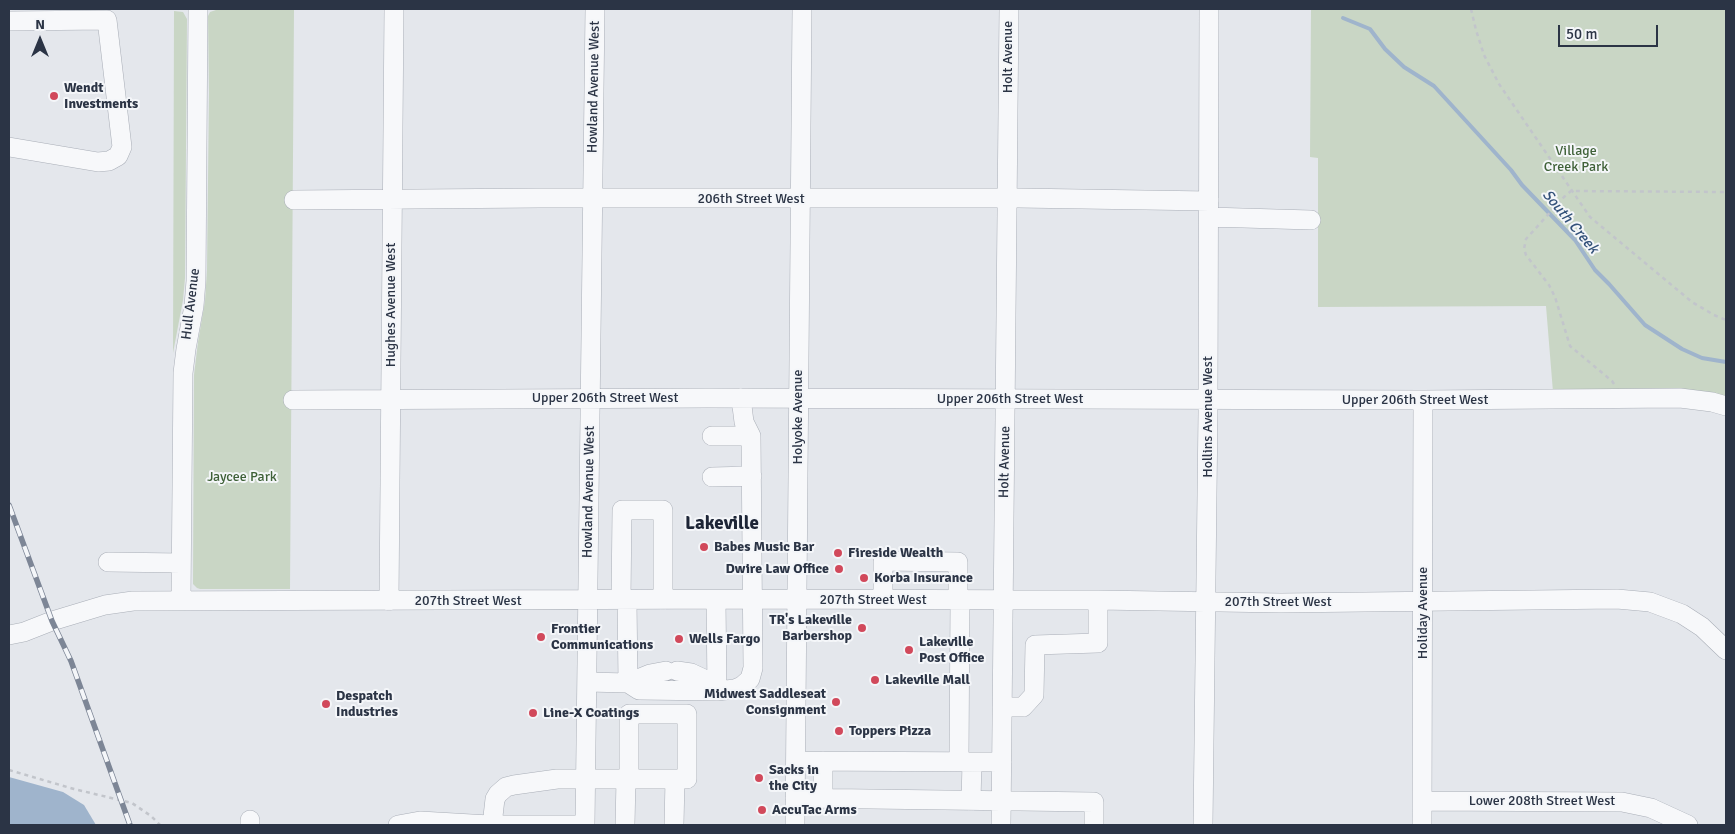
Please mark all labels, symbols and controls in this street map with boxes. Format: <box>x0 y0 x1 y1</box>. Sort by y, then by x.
north arrow <box>15 15 65 65</box>
scale bar <box>1560 15 1660 47</box>
text: N <box>35 16 45 33</box>
street label: Howland Avenue West <box>584 21 604 153</box>
street label: Holt Avenue <box>1000 21 1016 93</box>
text: 50 m <box>1566 25 1597 43</box>
place label: Wendt Investments <box>64 80 138 112</box>
marker: Wendt Investments <box>48 90 60 102</box>
park label: Village Creek Park <box>1544 143 1608 176</box>
water label: South Creek <box>1538 186 1602 258</box>
street label: 206th Street West <box>697 191 805 207</box>
street label: Hughes Avenue West <box>383 243 399 367</box>
street label: Hull Avenue <box>178 267 204 341</box>
street label: Hollins Avenue West <box>1200 356 1216 478</box>
street label: Holyoke Avenue <box>790 370 806 464</box>
street label: Upper 206th Street West <box>532 390 678 406</box>
street label: Upper 206th Street West <box>937 391 1083 407</box>
street label: Upper 206th Street West <box>1342 392 1488 408</box>
street label: Howland Avenue West <box>579 426 599 558</box>
street label: Holt Avenue <box>996 426 1014 498</box>
park label: Jaycee Park <box>207 469 277 485</box>
district label: Lakeville <box>685 513 759 535</box>
place label: Babes Music Bar <box>714 539 814 555</box>
marker: Babes Music Bar <box>698 541 710 553</box>
place label: Fireside Wealth <box>848 545 943 561</box>
marker: Fireside Wealth <box>832 547 844 559</box>
place label: Dwire Law Office <box>725 561 829 577</box>
marker: Dwire Law Office <box>833 563 845 575</box>
street label: Holiday Avenue <box>1415 567 1431 659</box>
place label: Korba Insurance <box>874 570 973 586</box>
marker: Korba Insurance <box>858 572 870 584</box>
street label: 207th Street West <box>819 592 927 608</box>
street label: 207th Street West <box>414 593 522 609</box>
street label: 207th Street West <box>1224 594 1332 610</box>
place label: TR's Lakeville Barbershop <box>769 612 852 644</box>
place label: Frontier Communications <box>551 621 653 654</box>
marker: TR's Lakeville Barbershop <box>856 622 868 634</box>
marker: Frontier Communications <box>535 631 547 643</box>
place label: Wells Fargo <box>689 631 760 647</box>
marker: Wells Fargo <box>673 633 685 645</box>
place label: Lakeville Post Office <box>919 634 984 666</box>
marker: Lakeville Post Office <box>903 644 915 656</box>
place label: Lakeville Mall <box>885 672 970 688</box>
marker: Lakeville Mall <box>869 674 881 686</box>
place label: Midwest Saddleseat Consignment <box>704 686 826 719</box>
place label: Despatch Industries <box>336 688 398 720</box>
marker: Midwest Saddleseat Consignment <box>830 696 842 708</box>
marker: Despatch Industries <box>320 698 332 710</box>
place label: Line-X Coatings <box>543 705 639 721</box>
marker: Line-X Coatings <box>527 707 539 719</box>
place label: Toppers Pizza <box>849 723 931 739</box>
marker: Toppers Pizza <box>833 725 845 737</box>
place label: Sacks in the City <box>769 762 819 794</box>
marker: Sacks in the City <box>753 772 765 784</box>
street label: Lower 208th Street West <box>1469 793 1615 809</box>
place label: AccuTac Arms <box>772 802 857 818</box>
marker: AccuTac Arms <box>756 804 768 816</box>

